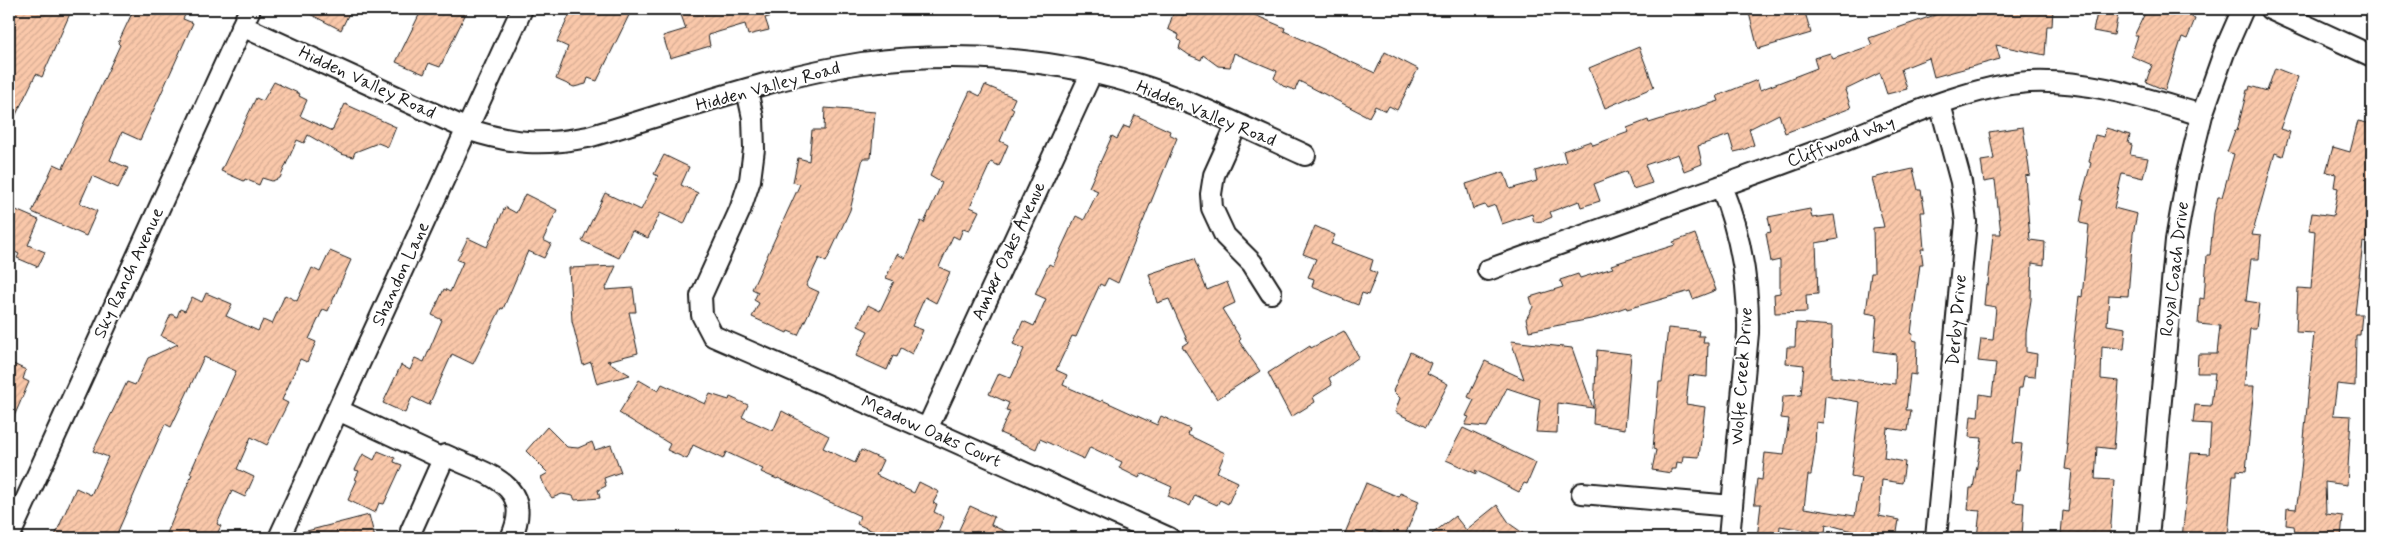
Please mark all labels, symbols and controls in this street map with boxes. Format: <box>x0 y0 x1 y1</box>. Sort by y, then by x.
street label: Hidden Valley Road <box>295 41 439 125</box>
street label: Hidden Valley Road <box>693 56 843 118</box>
street label: Hidden Valley Road <box>1133 75 1279 153</box>
street label: Cliffwood Way <box>1784 110 1898 174</box>
street label: Amber Oaks Avenue <box>966 178 1052 324</box>
street label: Royal Coach Drive <box>2155 200 2195 338</box>
street label: Sky Ranch Avenue <box>88 203 170 342</box>
street label: Shandon Lane <box>366 218 436 330</box>
street label: Derby Drive <box>1941 273 1973 367</box>
street label: Wolfe Creek Drive <box>1725 306 1759 446</box>
street label: Meadow Oaks Court <box>857 390 1005 474</box>

